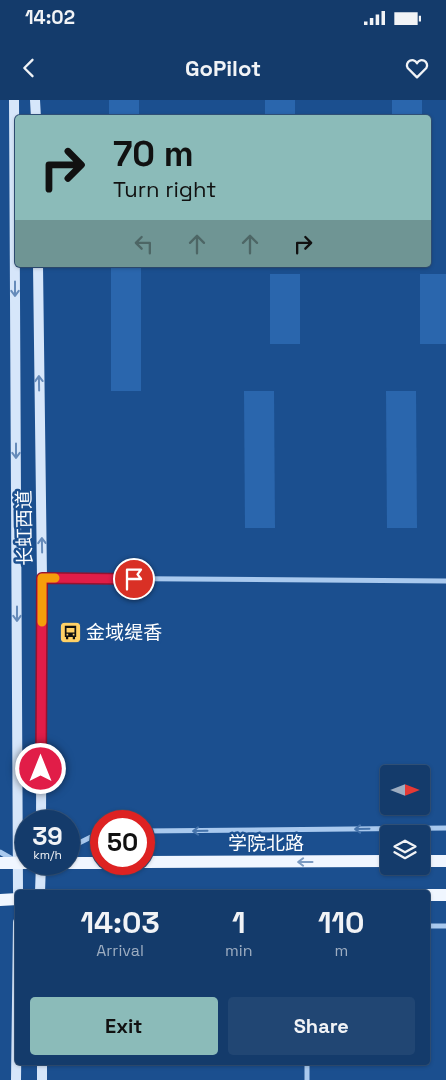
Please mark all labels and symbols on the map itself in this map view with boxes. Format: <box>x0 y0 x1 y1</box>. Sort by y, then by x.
one-way arrow <box>10 280 20 296</box>
one-way arrow <box>35 375 44 391</box>
one-way arrow <box>11 442 21 459</box>
street label: 长虹西道 <box>11 490 38 566</box>
one-way arrow <box>37 537 47 554</box>
pin <box>113 558 155 600</box>
one-way arrow <box>12 605 22 621</box>
bus stop icon: 金域缇香 <box>58 620 82 644</box>
place label: 金域缇香 <box>86 620 162 645</box>
position arrow <box>14 742 66 794</box>
north arrow <box>380 765 430 815</box>
speed limit sign: 50 <box>90 810 155 875</box>
one-way arrow <box>355 824 371 834</box>
one-way arrow <box>192 826 208 836</box>
street label: 学院北路 <box>228 831 304 856</box>
one-way arrow <box>297 857 314 867</box>

